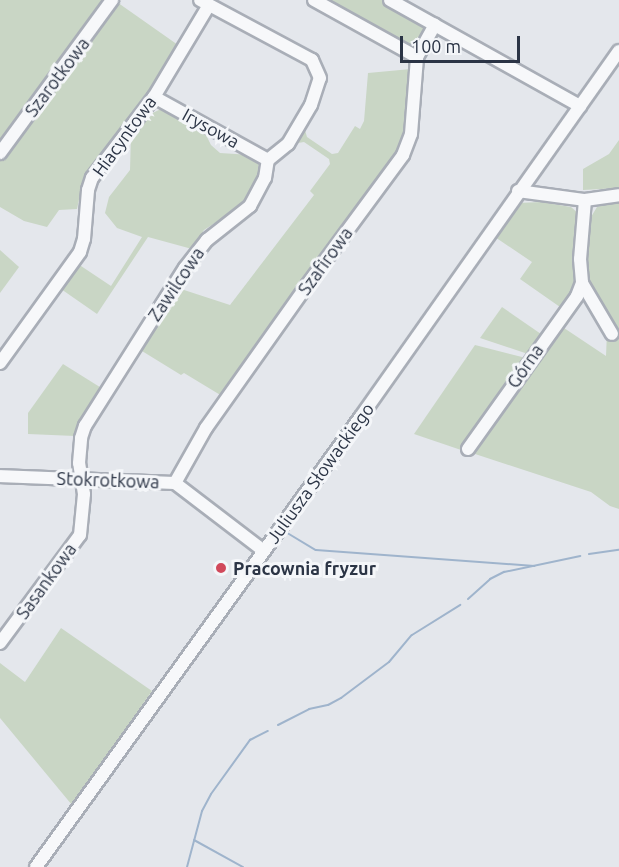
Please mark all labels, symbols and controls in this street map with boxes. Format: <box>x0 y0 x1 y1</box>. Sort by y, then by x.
scale bar <box>403 24 523 62</box>
street label: Szarotkowa <box>20 33 94 121</box>
text: 100 m <box>411 36 461 56</box>
street label: Hiacyntowa <box>88 91 160 181</box>
street label: Irysowa <box>179 104 243 152</box>
street label: Szafirowa <box>293 223 357 299</box>
street label: Zawilcowa <box>143 243 209 325</box>
street label: Górna <box>502 340 548 392</box>
street label: Juliusza Słowackiego <box>262 398 378 548</box>
street label: Stokrotkowa <box>56 467 160 493</box>
street label: Sasankowa <box>11 539 81 623</box>
place label: Pracownia fryzur <box>233 557 376 579</box>
marker: Pracownia fryzur <box>214 561 228 575</box>

